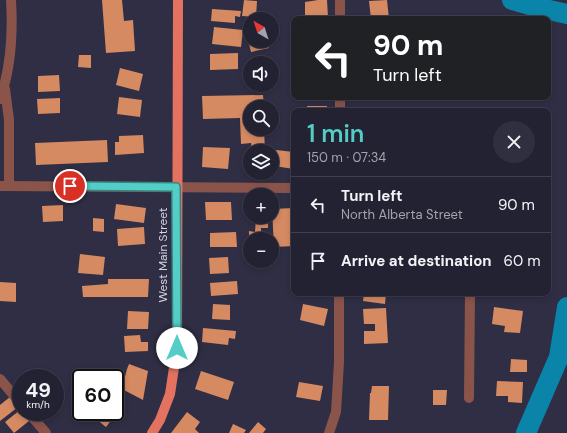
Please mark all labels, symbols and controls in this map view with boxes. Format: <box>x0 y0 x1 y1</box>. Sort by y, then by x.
north arrow <box>243 12 279 48</box>
map controls <box>243 12 279 268</box>
text: 90 m <box>373 27 443 64</box>
icon: left <box>307 32 359 84</box>
button: sound <box>243 56 279 92</box>
text: Turn left <box>373 63 442 87</box>
button: search <box>243 100 279 136</box>
text: 1 min <box>307 118 364 149</box>
button: close <box>493 121 535 163</box>
button: layers <box>243 144 279 180</box>
text: 150 m · 07:34 <box>307 149 386 166</box>
pin <box>53 169 87 203</box>
icon: arrive <box>59 175 81 197</box>
text: Turn left <box>341 186 402 206</box>
button: + <box>243 188 279 224</box>
icon: left <box>307 194 329 216</box>
text: 90 m <box>498 195 535 215</box>
text: North Alberta Street <box>341 206 463 223</box>
street label: West Main Street <box>155 207 171 303</box>
button: − <box>243 232 279 268</box>
icon: arrive <box>307 250 329 272</box>
text: Arrive at destination <box>341 251 492 271</box>
text: 60 m <box>504 251 541 271</box>
position arrow <box>156 327 198 369</box>
speed limit sign: 60 <box>72 369 124 421</box>
text: 49 <box>25 377 51 403</box>
text: km/h <box>26 398 50 411</box>

